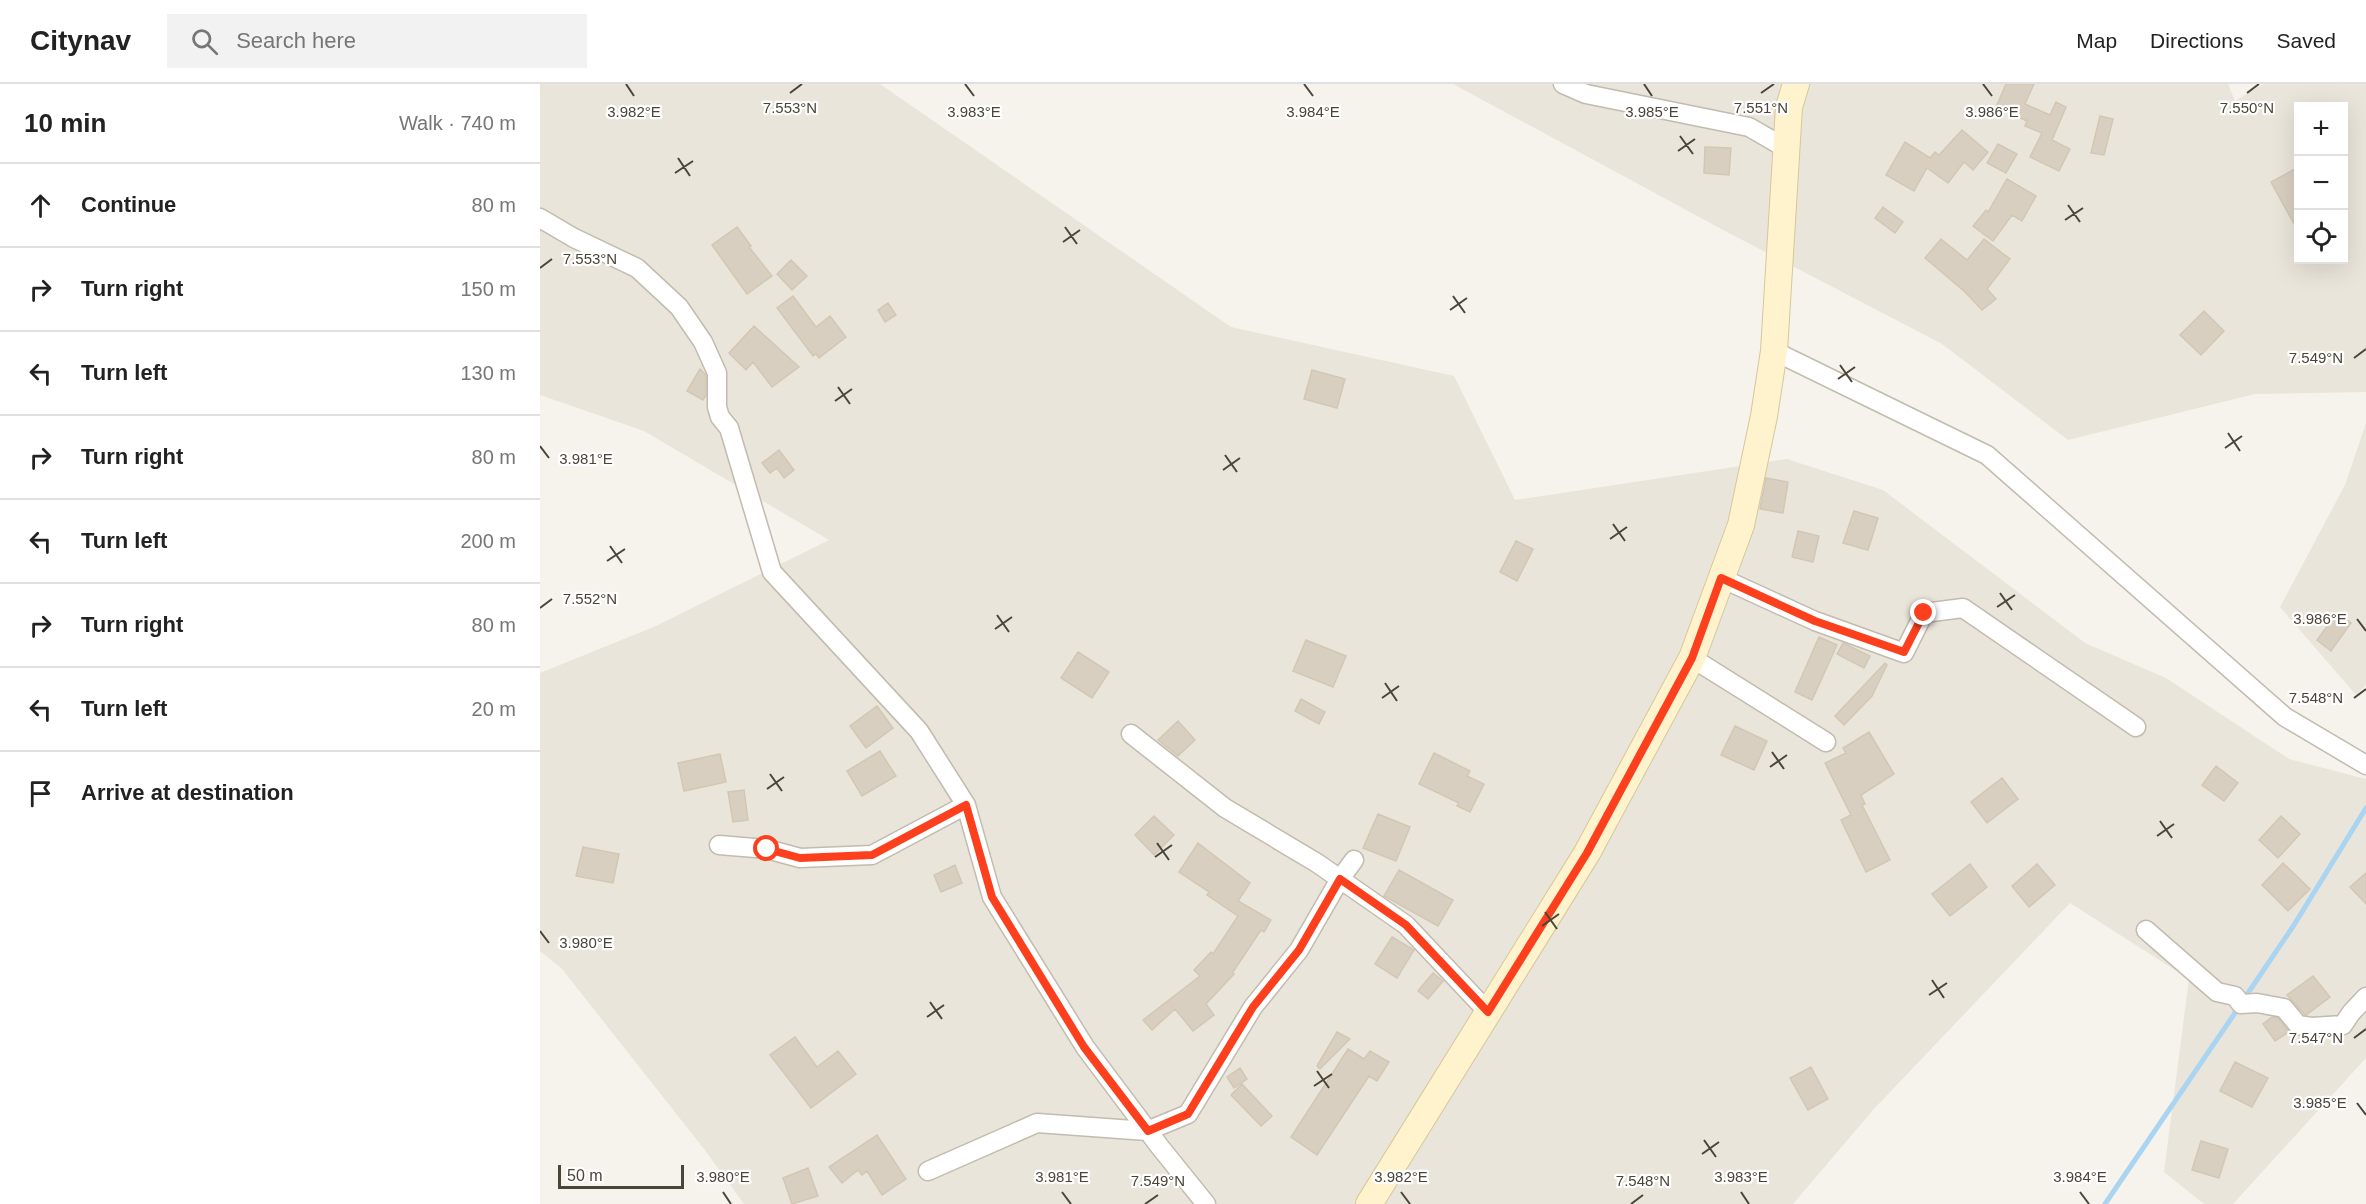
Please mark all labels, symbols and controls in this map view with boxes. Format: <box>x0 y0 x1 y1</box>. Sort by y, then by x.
search box <box>167 14 587 68</box>
text: Citynav <box>30 25 131 56</box>
icon: search <box>188 25 221 58</box>
text: Search here <box>236 28 356 53</box>
text: Map <box>2076 29 2117 52</box>
text: Directions <box>2150 29 2243 52</box>
text: Saved <box>2276 29 2336 52</box>
text: 7.553°N <box>763 99 817 116</box>
text: 7.551°N <box>1734 99 1788 116</box>
text: 7.550°N <box>2220 99 2274 116</box>
map controls <box>2294 102 2348 264</box>
button: + <box>2294 102 2348 156</box>
text: 3.982°E <box>607 103 661 120</box>
text: 3.983°E <box>947 103 1001 120</box>
text: 3.984°E <box>1286 103 1340 120</box>
text: 3.985°E <box>1625 103 1679 120</box>
text: 3.986°E <box>1965 103 2019 120</box>
text: 10 min <box>24 108 106 138</box>
text: Walk · 740 m <box>399 112 516 134</box>
button: − <box>2294 156 2348 210</box>
icon: ahead <box>24 189 57 222</box>
text: Continue <box>81 192 176 217</box>
text: 80 m <box>472 194 516 216</box>
button: locate <box>2294 210 2348 264</box>
text: 7.553°N <box>563 250 617 267</box>
icon: right <box>24 273 57 306</box>
text: Turn right <box>81 276 183 301</box>
text: 150 m <box>460 278 516 300</box>
text: 7.549°N <box>2289 349 2343 366</box>
icon: left <box>24 357 57 390</box>
text: Turn left <box>81 360 167 385</box>
text: 130 m <box>460 362 516 384</box>
icon: right <box>24 441 57 474</box>
text: Turn right <box>81 444 183 469</box>
text: 80 m <box>472 446 516 468</box>
text: 3.981°E <box>559 450 613 467</box>
icon: left <box>24 525 57 558</box>
text: Turn left <box>81 528 167 553</box>
text: 200 m <box>460 530 516 552</box>
text: 7.552°N <box>563 590 617 607</box>
route end <box>1910 599 1936 625</box>
icon: right <box>24 609 57 642</box>
text: 3.986°E <box>2293 610 2347 627</box>
text: Turn right <box>81 612 183 637</box>
text: 80 m <box>472 614 516 636</box>
text: 7.548°N <box>2289 689 2343 706</box>
icon: left <box>24 693 57 726</box>
text: Turn left <box>81 696 167 721</box>
text: 20 m <box>472 698 516 720</box>
icon: arrive <box>24 777 57 810</box>
text: Arrive at destination <box>81 780 294 805</box>
route start <box>753 835 779 861</box>
text: 3.980°E <box>559 934 613 951</box>
text: 7.547°N <box>2289 1029 2343 1046</box>
text: 3.985°E <box>2293 1094 2347 1111</box>
scale bar <box>558 1162 684 1190</box>
text: 50 m <box>567 1167 603 1184</box>
text: 3.980°E <box>696 1168 750 1185</box>
text: 3.981°E <box>1035 1168 1089 1185</box>
text: 3.982°E <box>1374 1168 1428 1185</box>
text: 3.983°E <box>1714 1168 1768 1185</box>
text: 3.984°E <box>2053 1168 2107 1185</box>
text: 7.549°N <box>1131 1172 1185 1189</box>
text: 7.548°N <box>1616 1172 1670 1189</box>

